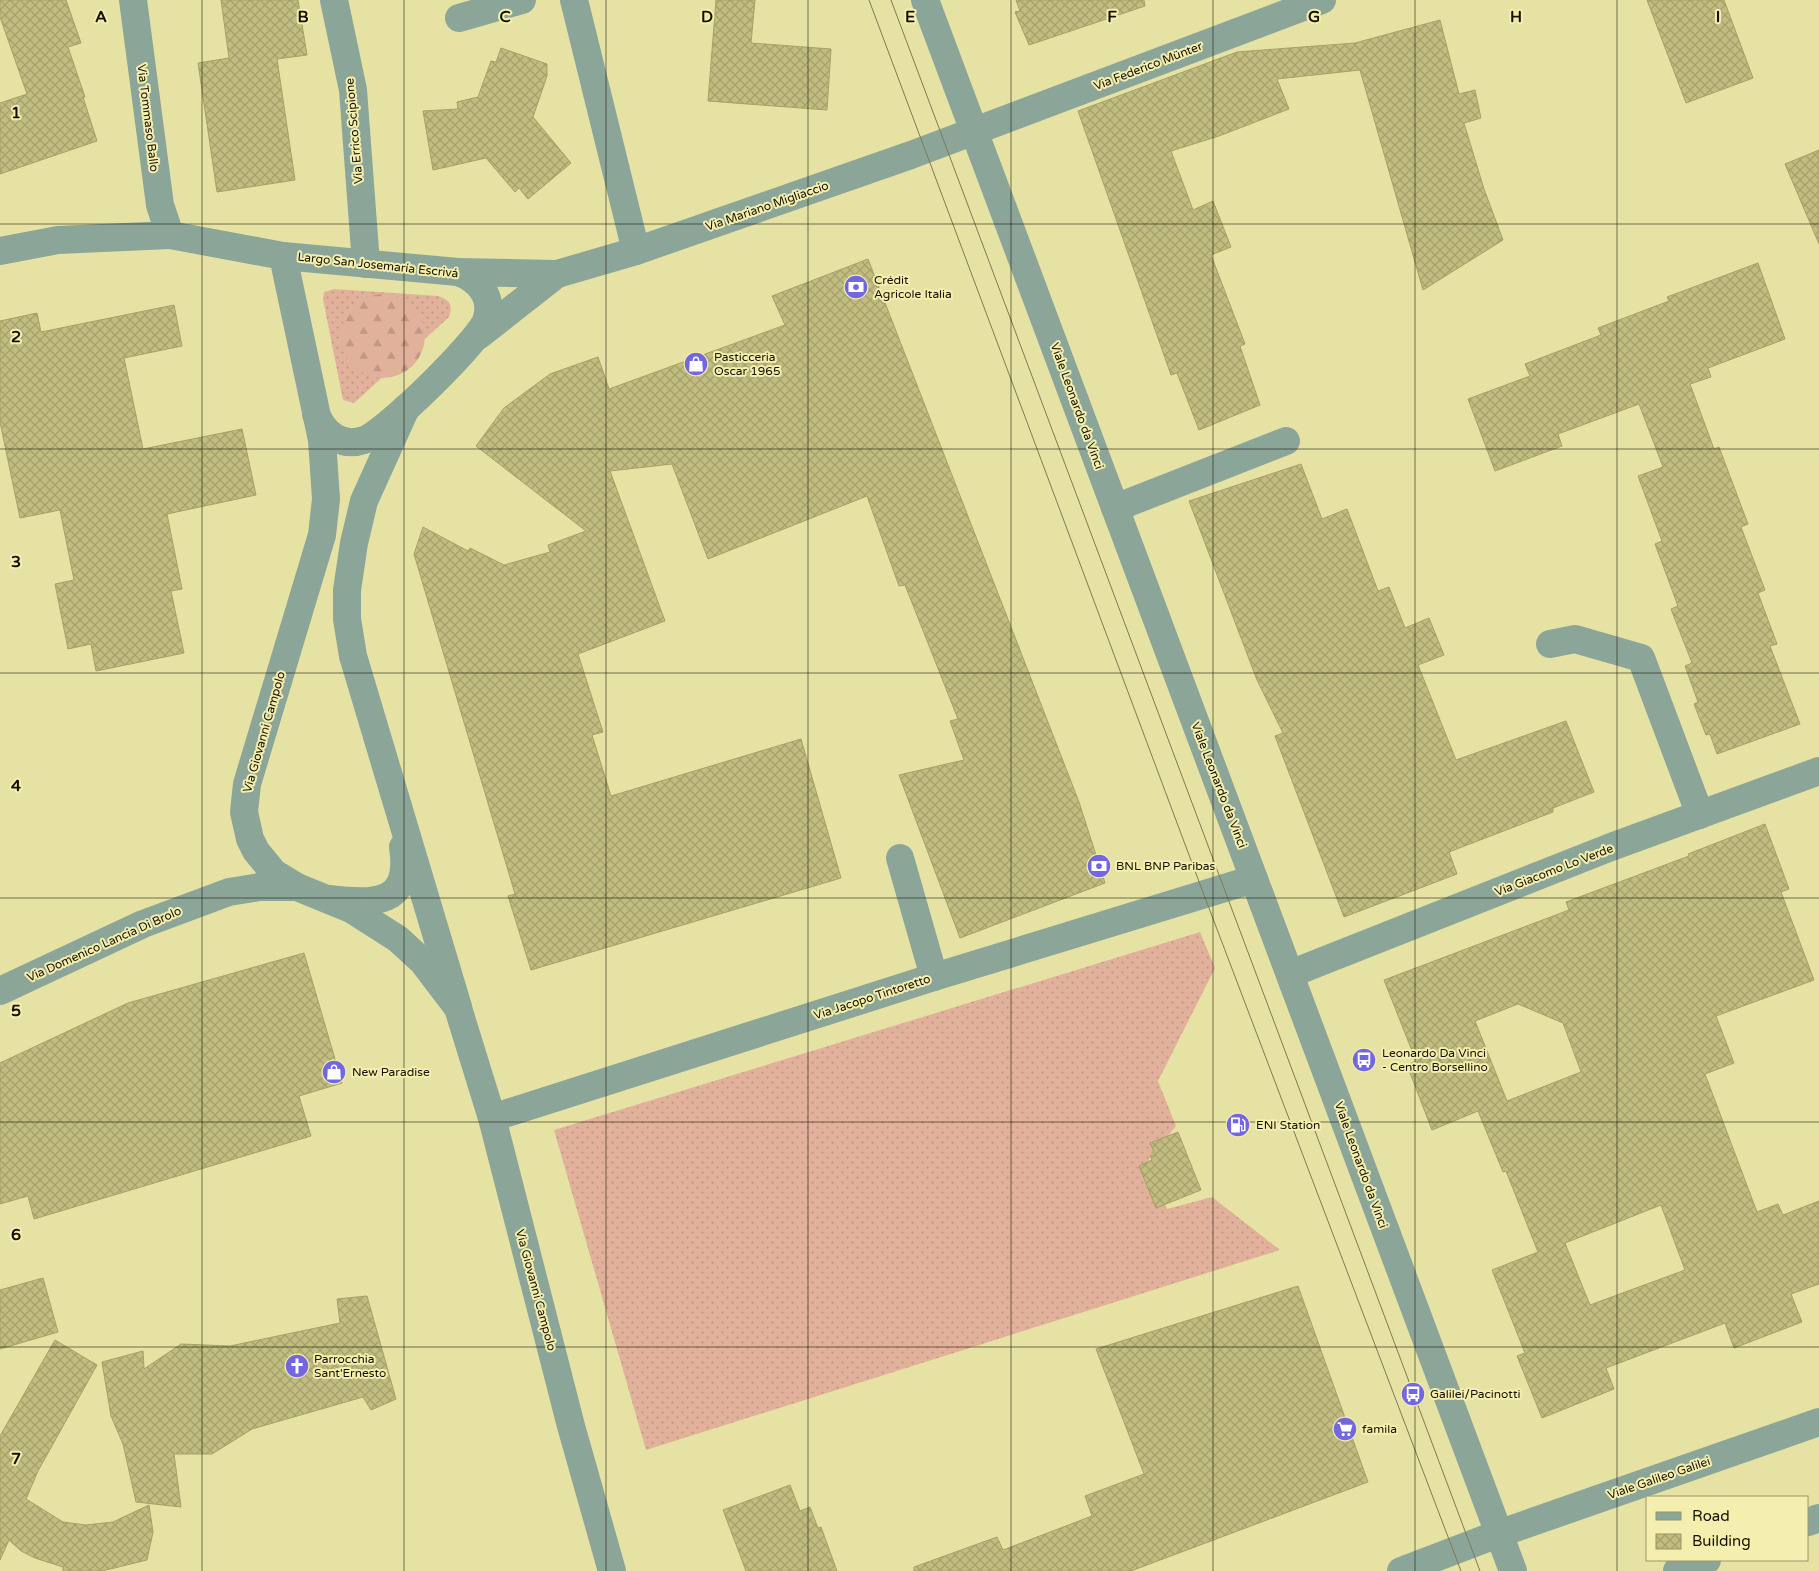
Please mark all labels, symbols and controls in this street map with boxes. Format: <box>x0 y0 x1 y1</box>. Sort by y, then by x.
text: A <box>95 7 107 27</box>
text: B <box>297 7 309 27</box>
text: C <box>499 7 511 27</box>
text: D <box>701 7 713 27</box>
text: E <box>905 7 915 27</box>
text: F <box>1107 7 1117 27</box>
text: G <box>1308 7 1320 27</box>
text: H <box>1510 7 1522 27</box>
text: I <box>1716 7 1720 27</box>
street label: Via Federico Münter <box>1092 39 1205 93</box>
street label: Via Tommaso Ballo <box>134 63 162 173</box>
street label: Via Errico Scipione <box>342 77 366 185</box>
text: 1 <box>11 103 21 123</box>
street label: Via Mariano Migliaccio <box>704 178 830 234</box>
street label: Largo San Josemaría Escrivá <box>297 250 459 280</box>
place label: Crédit Agricole Italia <box>874 273 952 301</box>
bank icon: Crédit Agricole Italia <box>843 274 869 300</box>
text: 2 <box>11 327 21 347</box>
street label: Viale Leonardo da Vinci <box>1048 341 1106 471</box>
place label: Pasticceria Oscar 1965 <box>714 350 780 378</box>
shop icon: Pasticceria Oscar 1965 <box>683 351 709 377</box>
text: 3 <box>11 552 21 572</box>
street label: Via Giovanni Campolo <box>240 670 288 794</box>
street label: Viale Leonardo da Vinci <box>1189 720 1249 850</box>
text: 4 <box>11 776 21 796</box>
street label: Via Giacomo Lo Verde <box>1493 841 1615 899</box>
bank icon: BNL BNP Paribas <box>1086 853 1112 879</box>
place label: BNL BNP Paribas <box>1116 859 1216 873</box>
street label: Via Domenico Lancia Di Brolo <box>25 904 183 984</box>
street label: Via Jacopo Tintoretto <box>812 972 932 1022</box>
text: 5 <box>11 1001 21 1021</box>
place label: Leonardo Da Vinci - Centro Borsellino <box>1382 1046 1488 1074</box>
bus stop icon: Leonardo Da Vinci - Centro Borsellino <box>1351 1047 1377 1073</box>
shop icon: New Paradise <box>321 1059 347 1085</box>
place label: New Paradise <box>352 1065 430 1079</box>
street label: Viale Leonardo da Vinci <box>1332 1100 1390 1230</box>
fuel station icon: ENI Station <box>1225 1112 1251 1138</box>
place label: ENI Station <box>1256 1118 1320 1132</box>
text: 6 <box>11 1225 21 1245</box>
street label: Via Giovanni Campolo <box>513 1228 559 1352</box>
place label: Parrocchia Sant'Ernesto <box>314 1352 386 1380</box>
church icon: Parrocchia Sant'Ernesto <box>284 1353 310 1379</box>
bus stop icon: Galilei/Pacinotti <box>1400 1381 1426 1407</box>
place label: Galilei/Pacinotti <box>1430 1387 1520 1401</box>
supermarket icon: famila <box>1332 1416 1358 1442</box>
place label: famila <box>1362 1422 1397 1436</box>
text: 7 <box>11 1449 21 1469</box>
street label: Viale Galileo Galilei <box>1606 1454 1712 1502</box>
legend <box>1646 1496 1809 1561</box>
text: Road <box>1692 1507 1730 1525</box>
text: Building <box>1692 1532 1751 1550</box>

